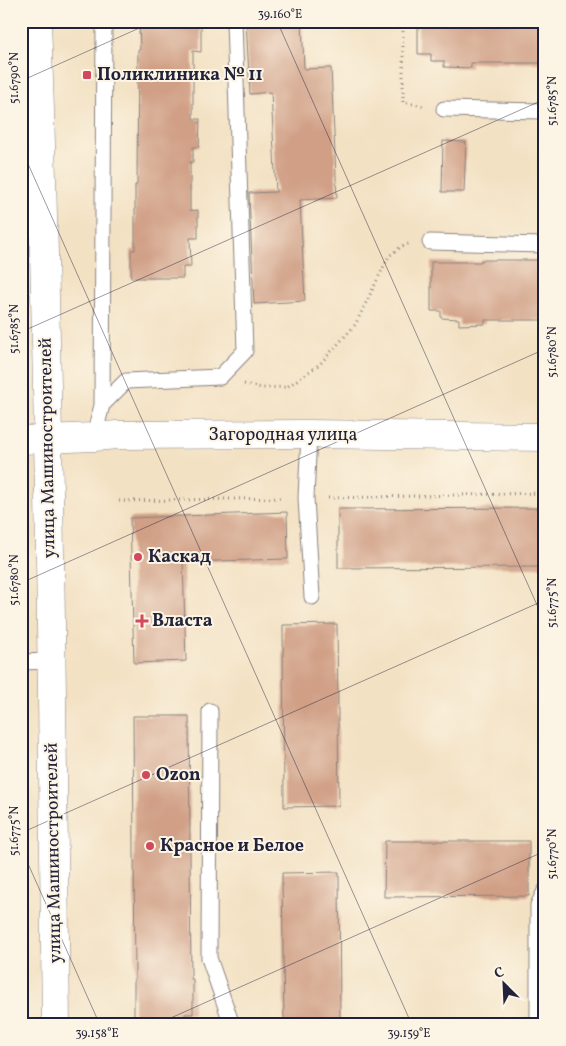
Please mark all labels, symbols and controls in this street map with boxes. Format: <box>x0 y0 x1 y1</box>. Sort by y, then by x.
text: 39.160°E <box>258 7 302 23</box>
text: 51.6790°N <box>7 52 23 104</box>
place label: Поликлиника № 11 <box>97 63 263 88</box>
marker: Поликлиника № 11 <box>81 69 93 81</box>
text: 51.6785°N <box>545 76 561 126</box>
text: 51.6785°N <box>7 304 23 354</box>
text: 51.6780°N <box>545 326 561 378</box>
street label: улица Машиностроителей <box>34 337 62 559</box>
street label: Загородная улица <box>208 423 358 448</box>
place label: Каскад <box>148 545 211 570</box>
marker: Каскад <box>132 551 144 563</box>
text: 51.6780°N <box>7 554 23 606</box>
text: 51.6775°N <box>545 578 561 628</box>
place label: Власта <box>152 609 213 634</box>
marker: Власта <box>136 615 148 627</box>
street label: улица Машиностроителей <box>40 742 68 964</box>
place label: Ozon <box>156 763 201 788</box>
marker: Ozon <box>140 769 152 781</box>
text: 51.6775°N <box>7 806 23 856</box>
text: 51.6770°N <box>545 828 561 879</box>
place label: Красное и Белое <box>160 834 304 859</box>
marker: Красное и Белое <box>144 840 156 852</box>
north arrow <box>478 958 528 1008</box>
text: С <box>491 963 507 984</box>
text: 39.158°E <box>75 1026 119 1042</box>
text: 39.159°E <box>388 1026 430 1042</box>

